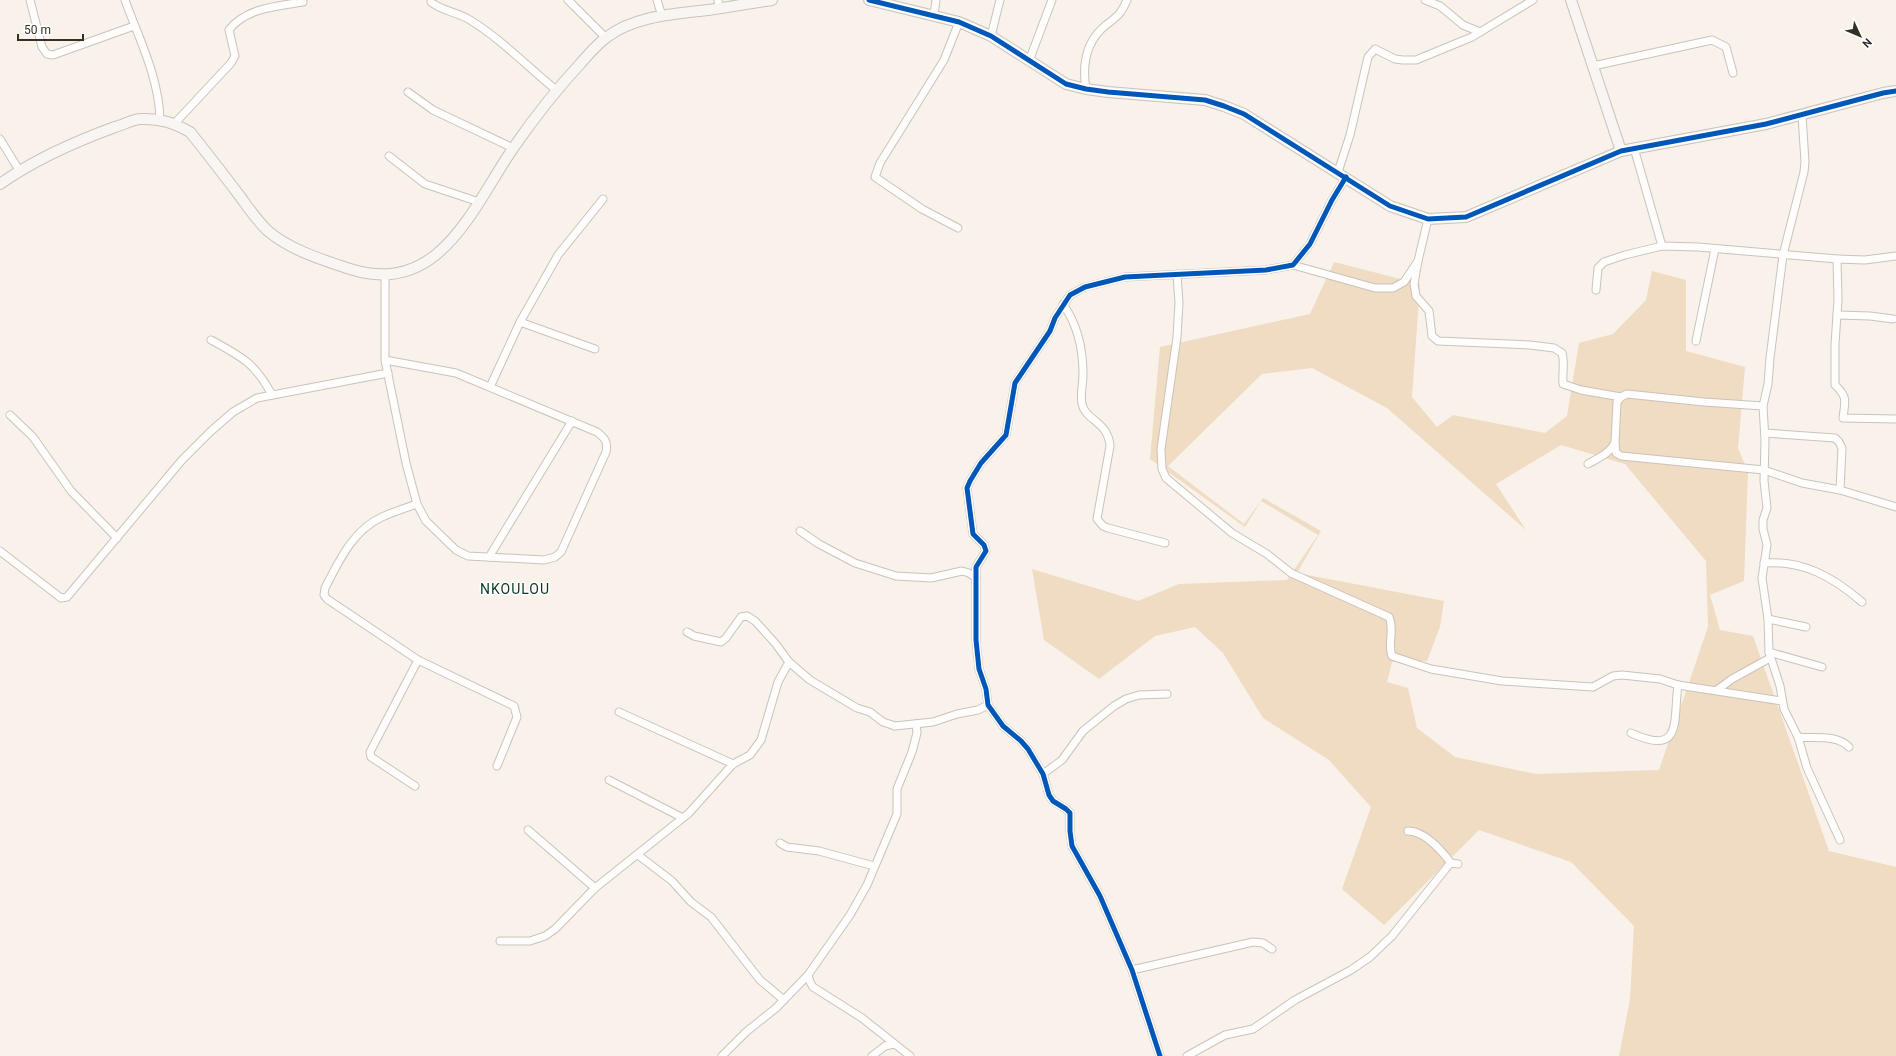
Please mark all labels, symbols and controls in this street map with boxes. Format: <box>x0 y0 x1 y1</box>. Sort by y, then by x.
scale bar <box>18 16 83 42</box>
north arrow <box>1840 16 1880 56</box>
text: 50 m <box>24 23 51 37</box>
text: N <box>1859 35 1874 50</box>
district label: NKOULOU <box>480 581 550 597</box>

